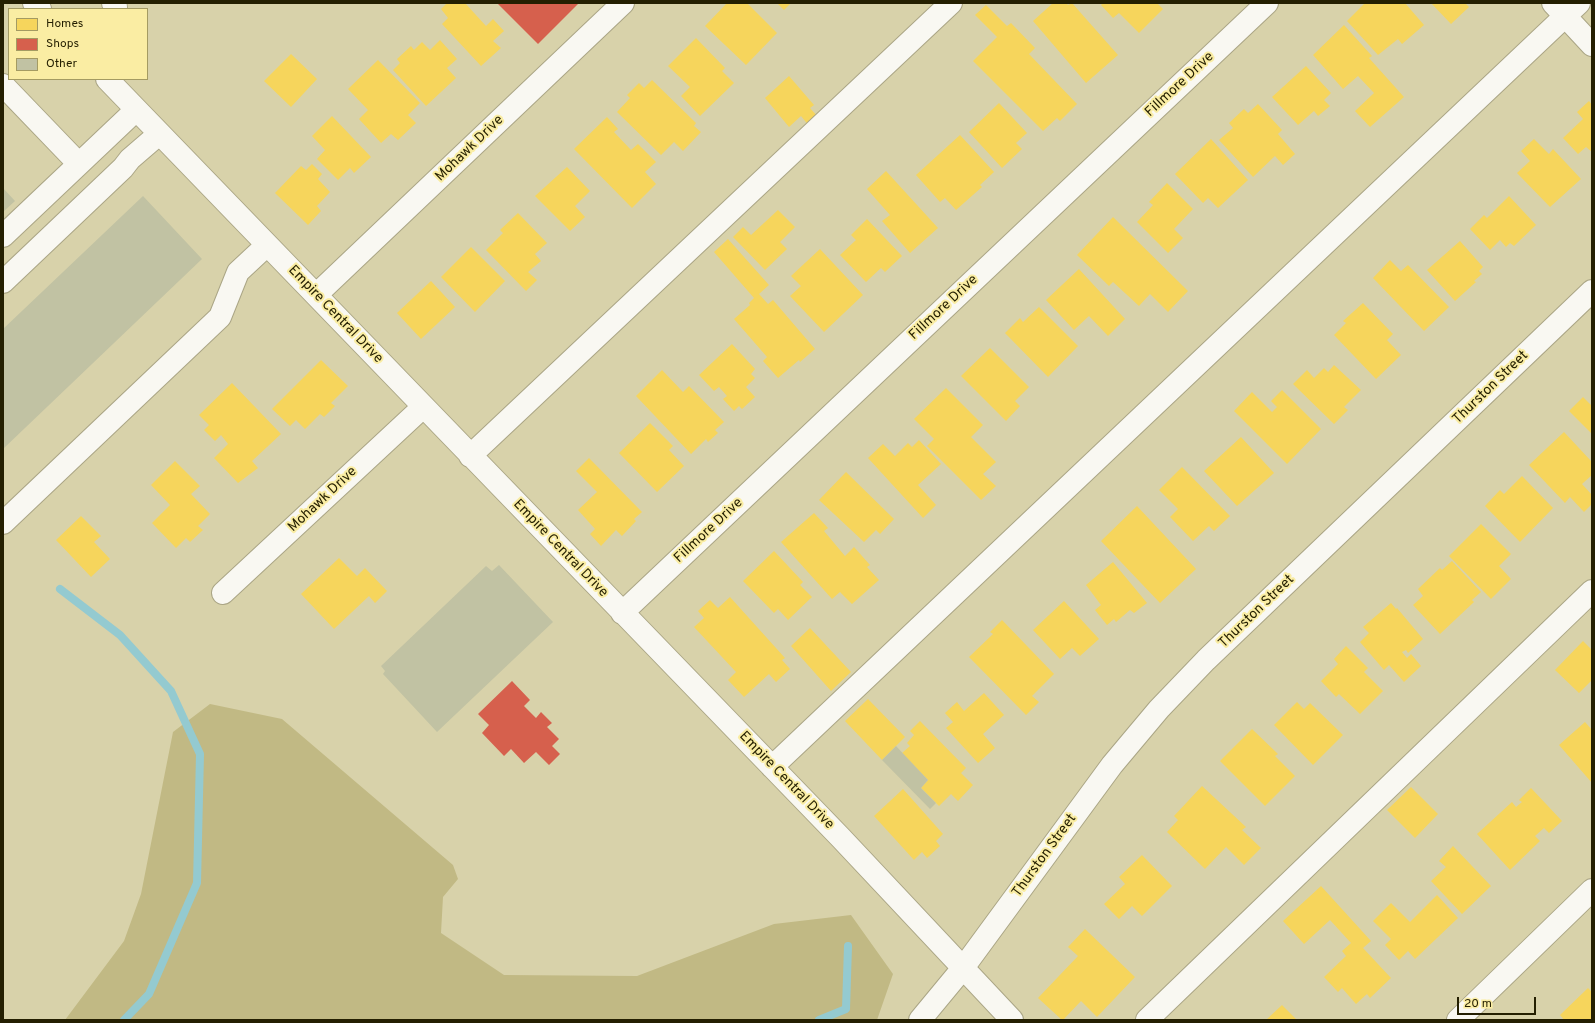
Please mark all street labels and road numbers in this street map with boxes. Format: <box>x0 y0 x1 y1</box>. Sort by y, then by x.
street label: Fillmore Drive <box>1142 49 1218 121</box>
street label: Mohawk Drive <box>432 112 508 186</box>
street label: Empire Central Drive <box>284 263 386 367</box>
street label: Fillmore Drive <box>906 272 982 344</box>
street label: Thurston Street <box>1450 348 1532 428</box>
street label: Mohawk Drive <box>285 464 361 536</box>
street label: Fillmore Drive <box>671 495 747 567</box>
street label: Empire Central Drive <box>509 497 611 601</box>
street label: Thurston Street <box>1216 572 1298 652</box>
street label: Empire Central Drive <box>735 729 837 833</box>
street label: Thurston Street <box>1009 811 1081 901</box>

